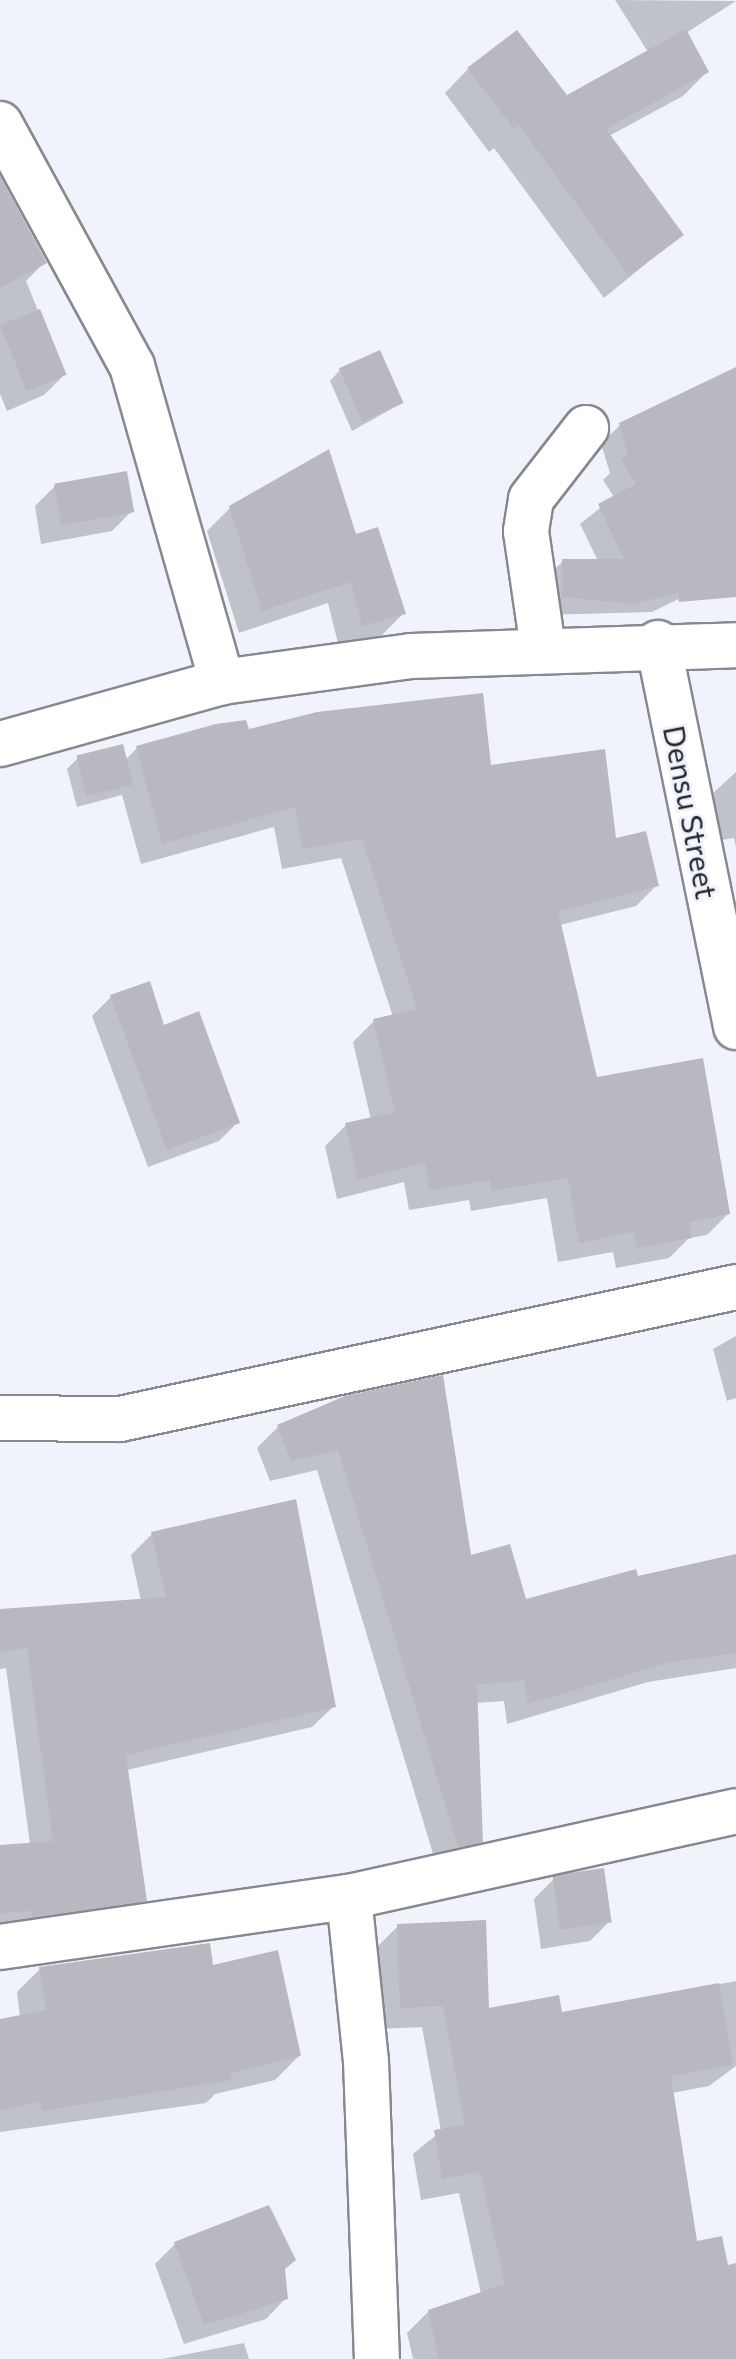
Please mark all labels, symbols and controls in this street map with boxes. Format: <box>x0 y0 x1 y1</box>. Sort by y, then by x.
street label: Densu Street <box>657 722 725 902</box>

